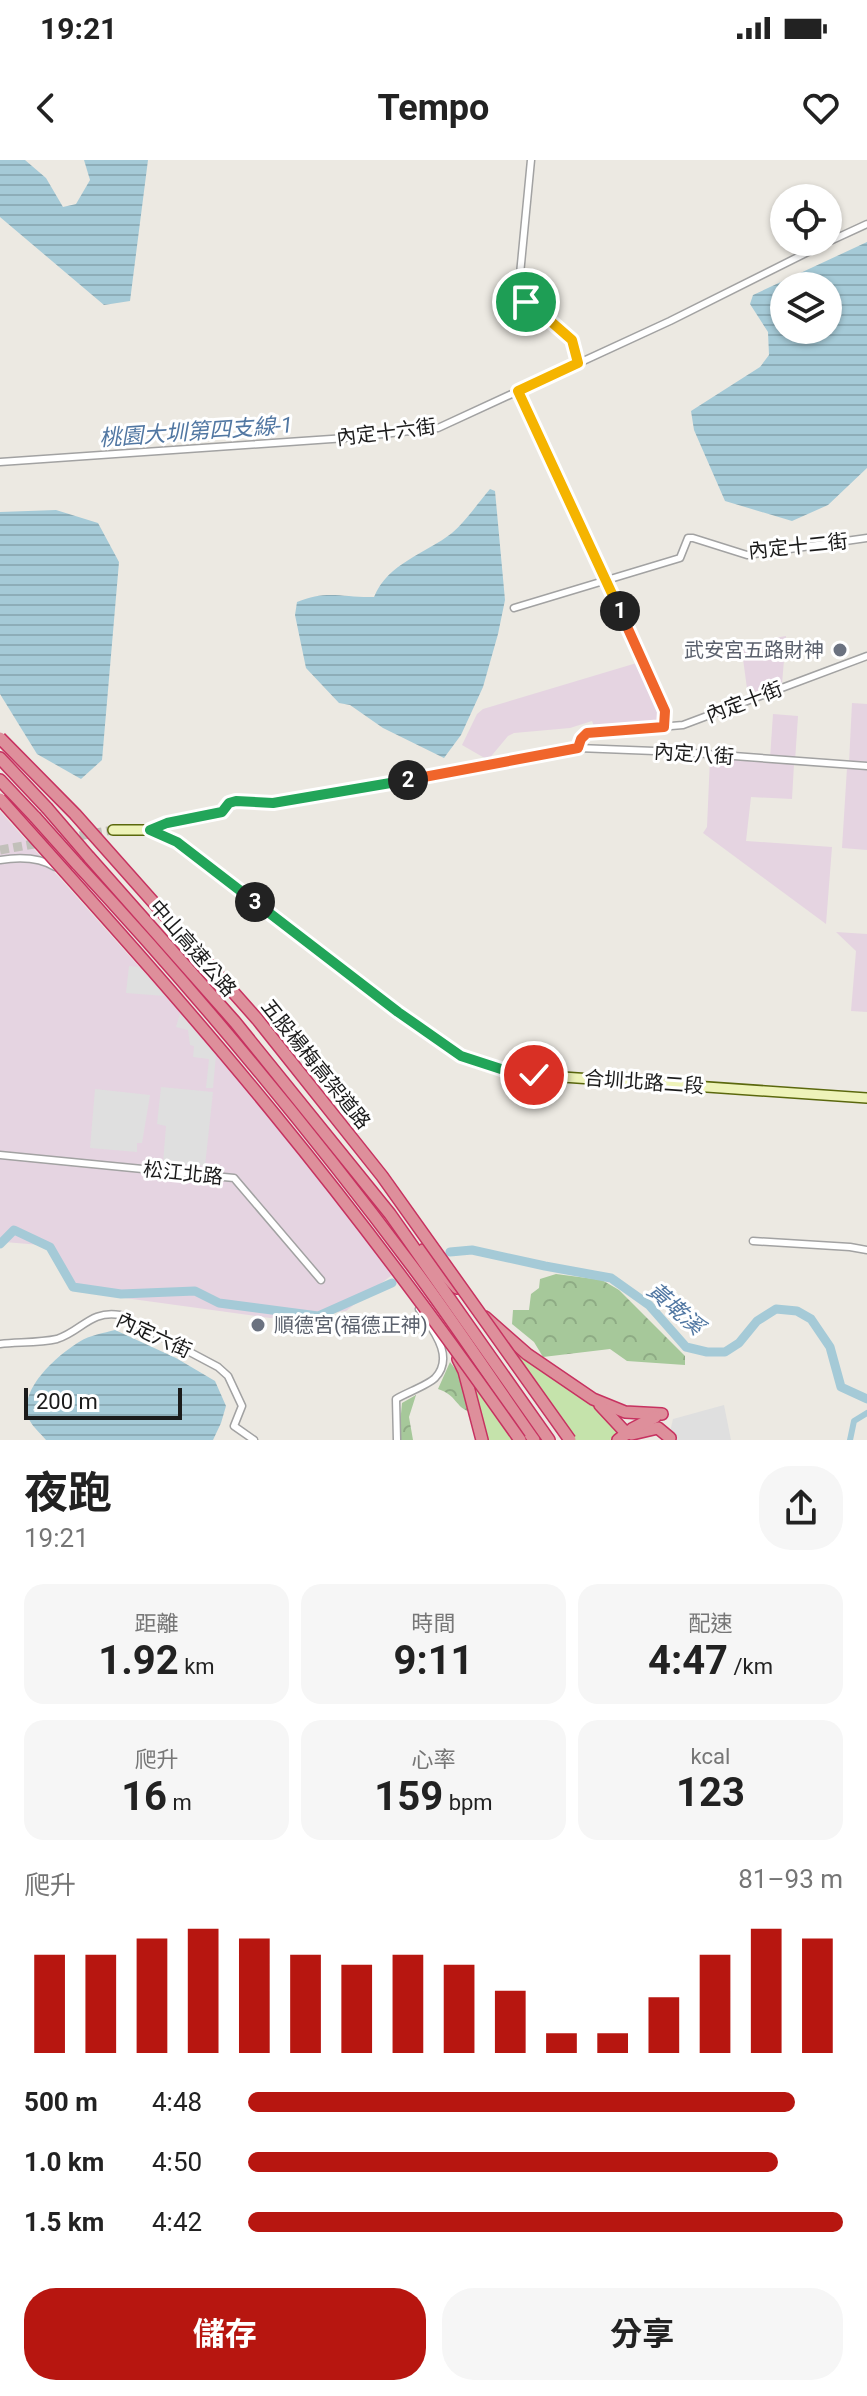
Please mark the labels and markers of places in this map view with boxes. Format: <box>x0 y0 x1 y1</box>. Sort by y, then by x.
pin <box>492 268 560 336</box>
pin: 1 <box>600 591 640 631</box>
place label: 武安宮五路財神 <box>684 638 824 662</box>
marker: 武安宮五路財神 <box>831 641 849 659</box>
pin: 2 <box>388 760 428 800</box>
pin: 3 <box>235 882 275 922</box>
pin <box>500 1041 568 1109</box>
place label: 順德宮(福德正神) <box>274 1313 428 1337</box>
marker: 順德宮(福德正神) <box>249 1316 267 1334</box>

